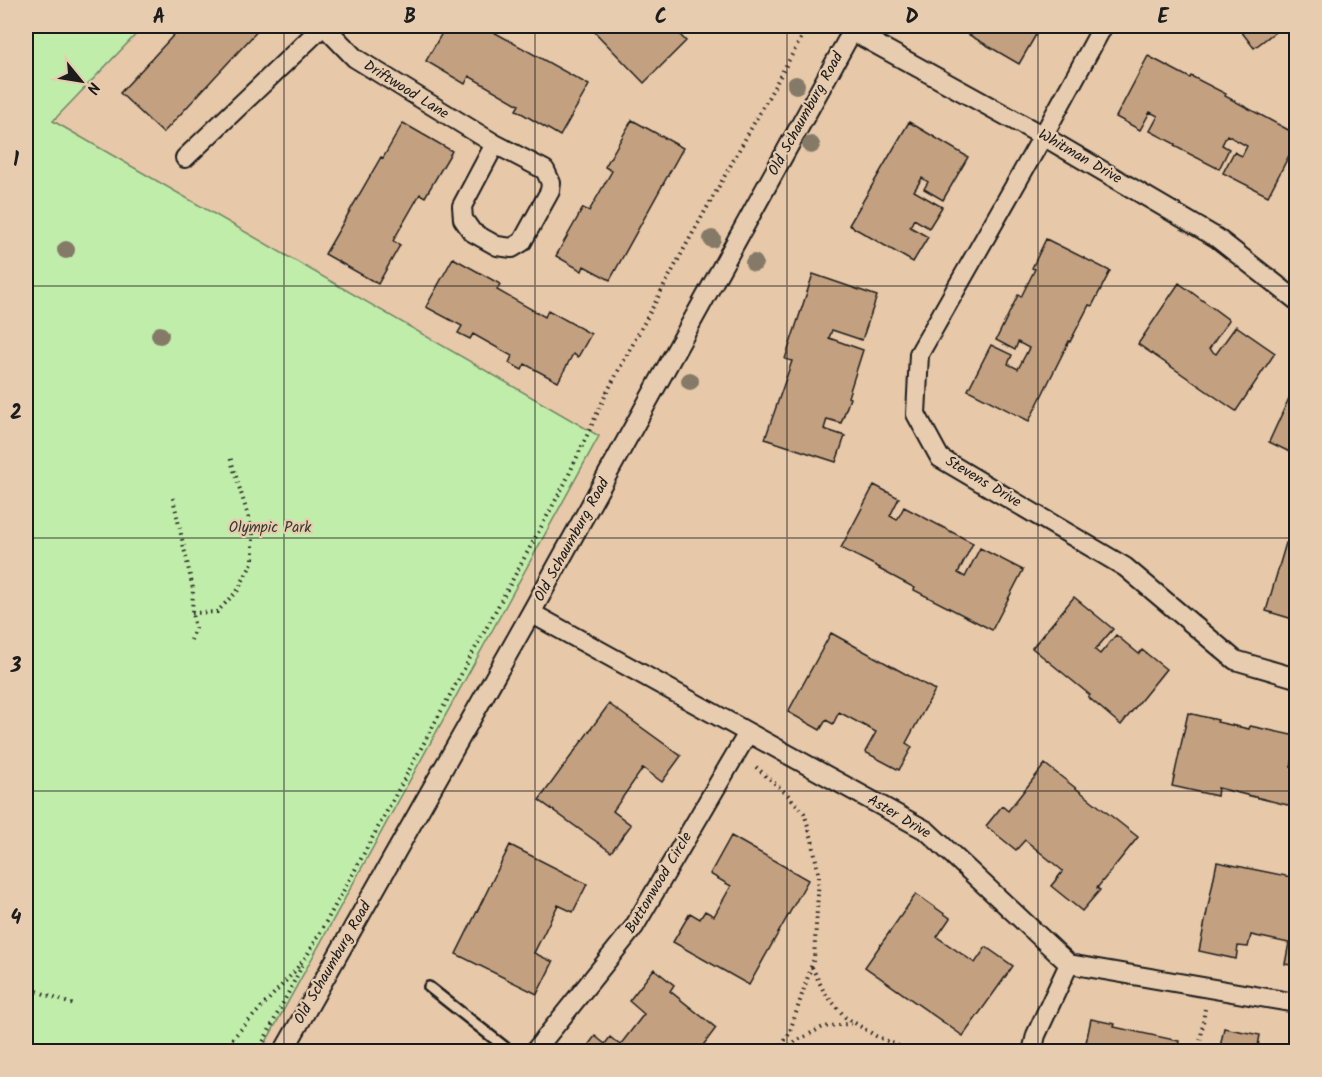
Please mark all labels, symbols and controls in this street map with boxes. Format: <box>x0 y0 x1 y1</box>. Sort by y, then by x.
text: A <box>153 2 165 34</box>
text: B <box>404 2 416 34</box>
text: C <box>655 2 667 34</box>
text: D <box>905 2 919 34</box>
text: E <box>1157 2 1169 34</box>
street label: Old Schaumburg Road <box>762 47 850 180</box>
north arrow <box>51 51 111 111</box>
street label: Driftwood Lane <box>359 54 454 126</box>
text: N <box>79 77 106 98</box>
street label: Whitman Drive <box>1034 123 1127 191</box>
text: 1 <box>13 145 19 177</box>
text: 2 <box>10 398 22 430</box>
street label: Stevens Drive <box>940 450 1026 514</box>
street label: Old Schaumburg Road <box>528 473 616 606</box>
park label: Olympic Park <box>229 516 312 540</box>
text: 3 <box>10 651 22 683</box>
street label: Aster Drive <box>863 789 936 846</box>
street label: Buttonwood Circle <box>619 827 699 938</box>
street label: Old Schaumburg Road <box>288 897 378 1029</box>
text: 4 <box>11 903 22 935</box>

